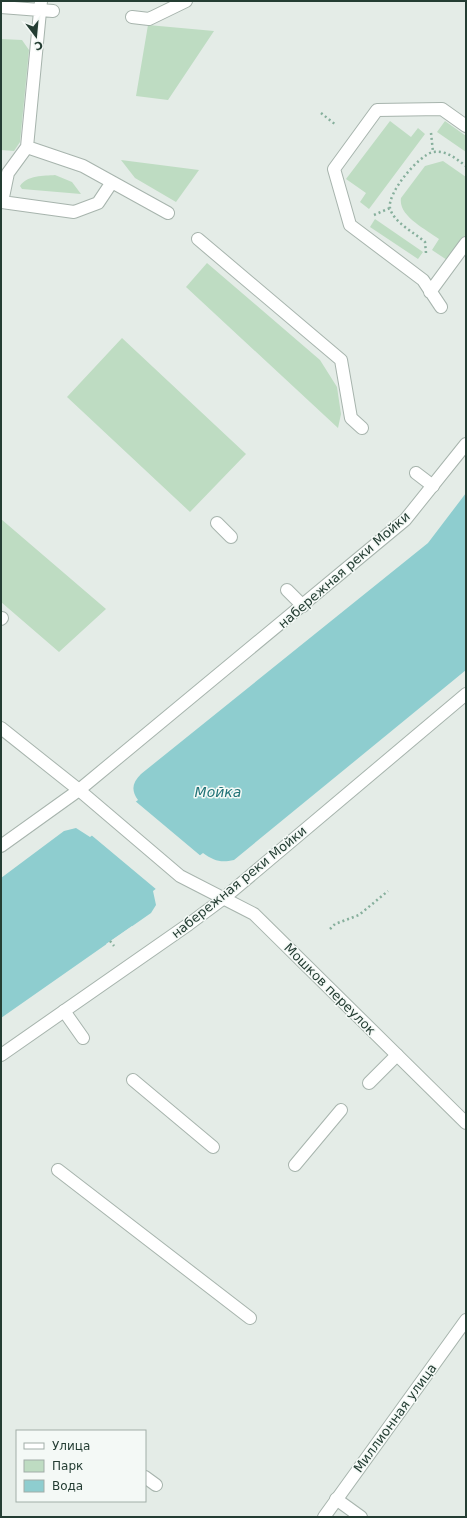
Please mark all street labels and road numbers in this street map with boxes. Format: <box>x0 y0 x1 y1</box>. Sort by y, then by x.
street label: набережная реки Мойки <box>275 509 413 631</box>
street label: набережная реки Мойки <box>168 823 310 941</box>
street label: Мошков переулок <box>281 940 379 1038</box>
street label: Миллионная улица <box>350 1361 440 1475</box>

